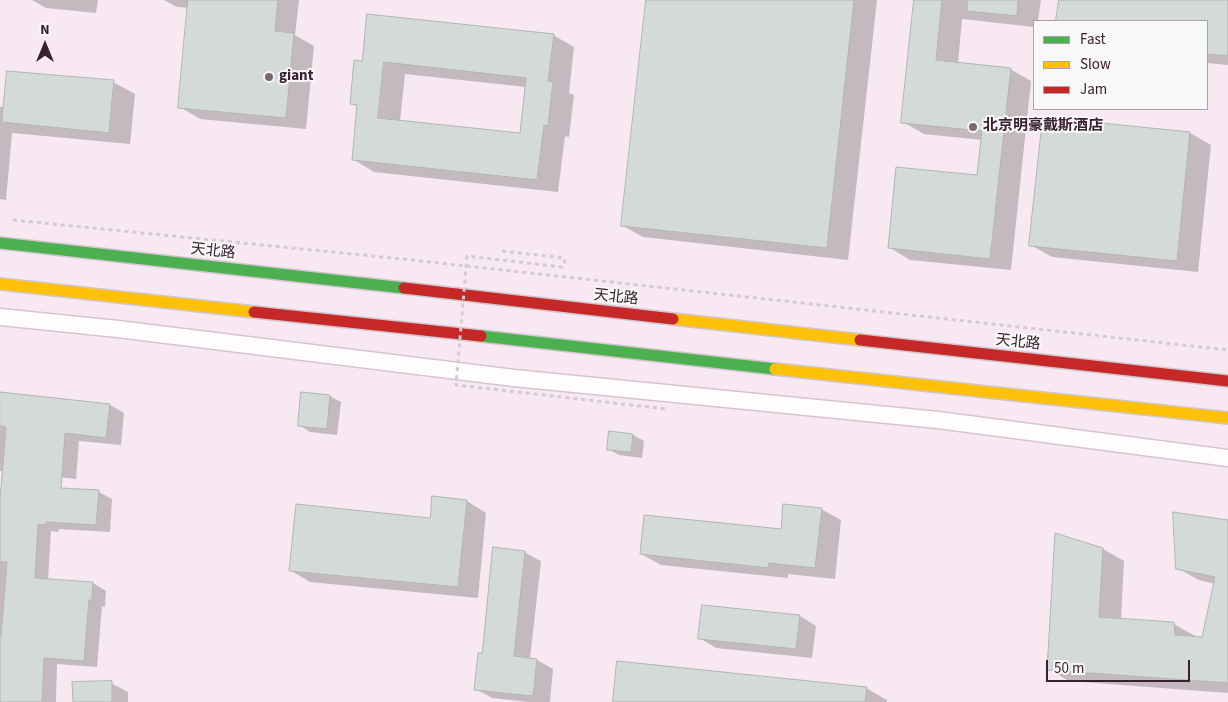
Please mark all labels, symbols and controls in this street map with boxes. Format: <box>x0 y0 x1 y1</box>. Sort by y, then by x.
north arrow <box>20 20 70 70</box>
text: N <box>40 20 50 40</box>
legend <box>1033 20 1208 110</box>
text: Fast <box>1080 29 1106 50</box>
text: Slow <box>1080 54 1111 75</box>
place label: giant <box>279 68 313 86</box>
marker: giant <box>263 71 275 83</box>
text: Jam <box>1080 79 1107 100</box>
place label: 北京明豪戴斯酒店 <box>983 118 1103 136</box>
marker: 北京明豪戴斯酒店 <box>967 121 979 133</box>
street label: 天北路 <box>190 241 236 263</box>
street label: 天北路 <box>593 287 639 309</box>
street label: 天北路 <box>995 332 1041 354</box>
scale bar <box>1048 650 1192 682</box>
text: 50 m <box>1054 658 1084 679</box>

